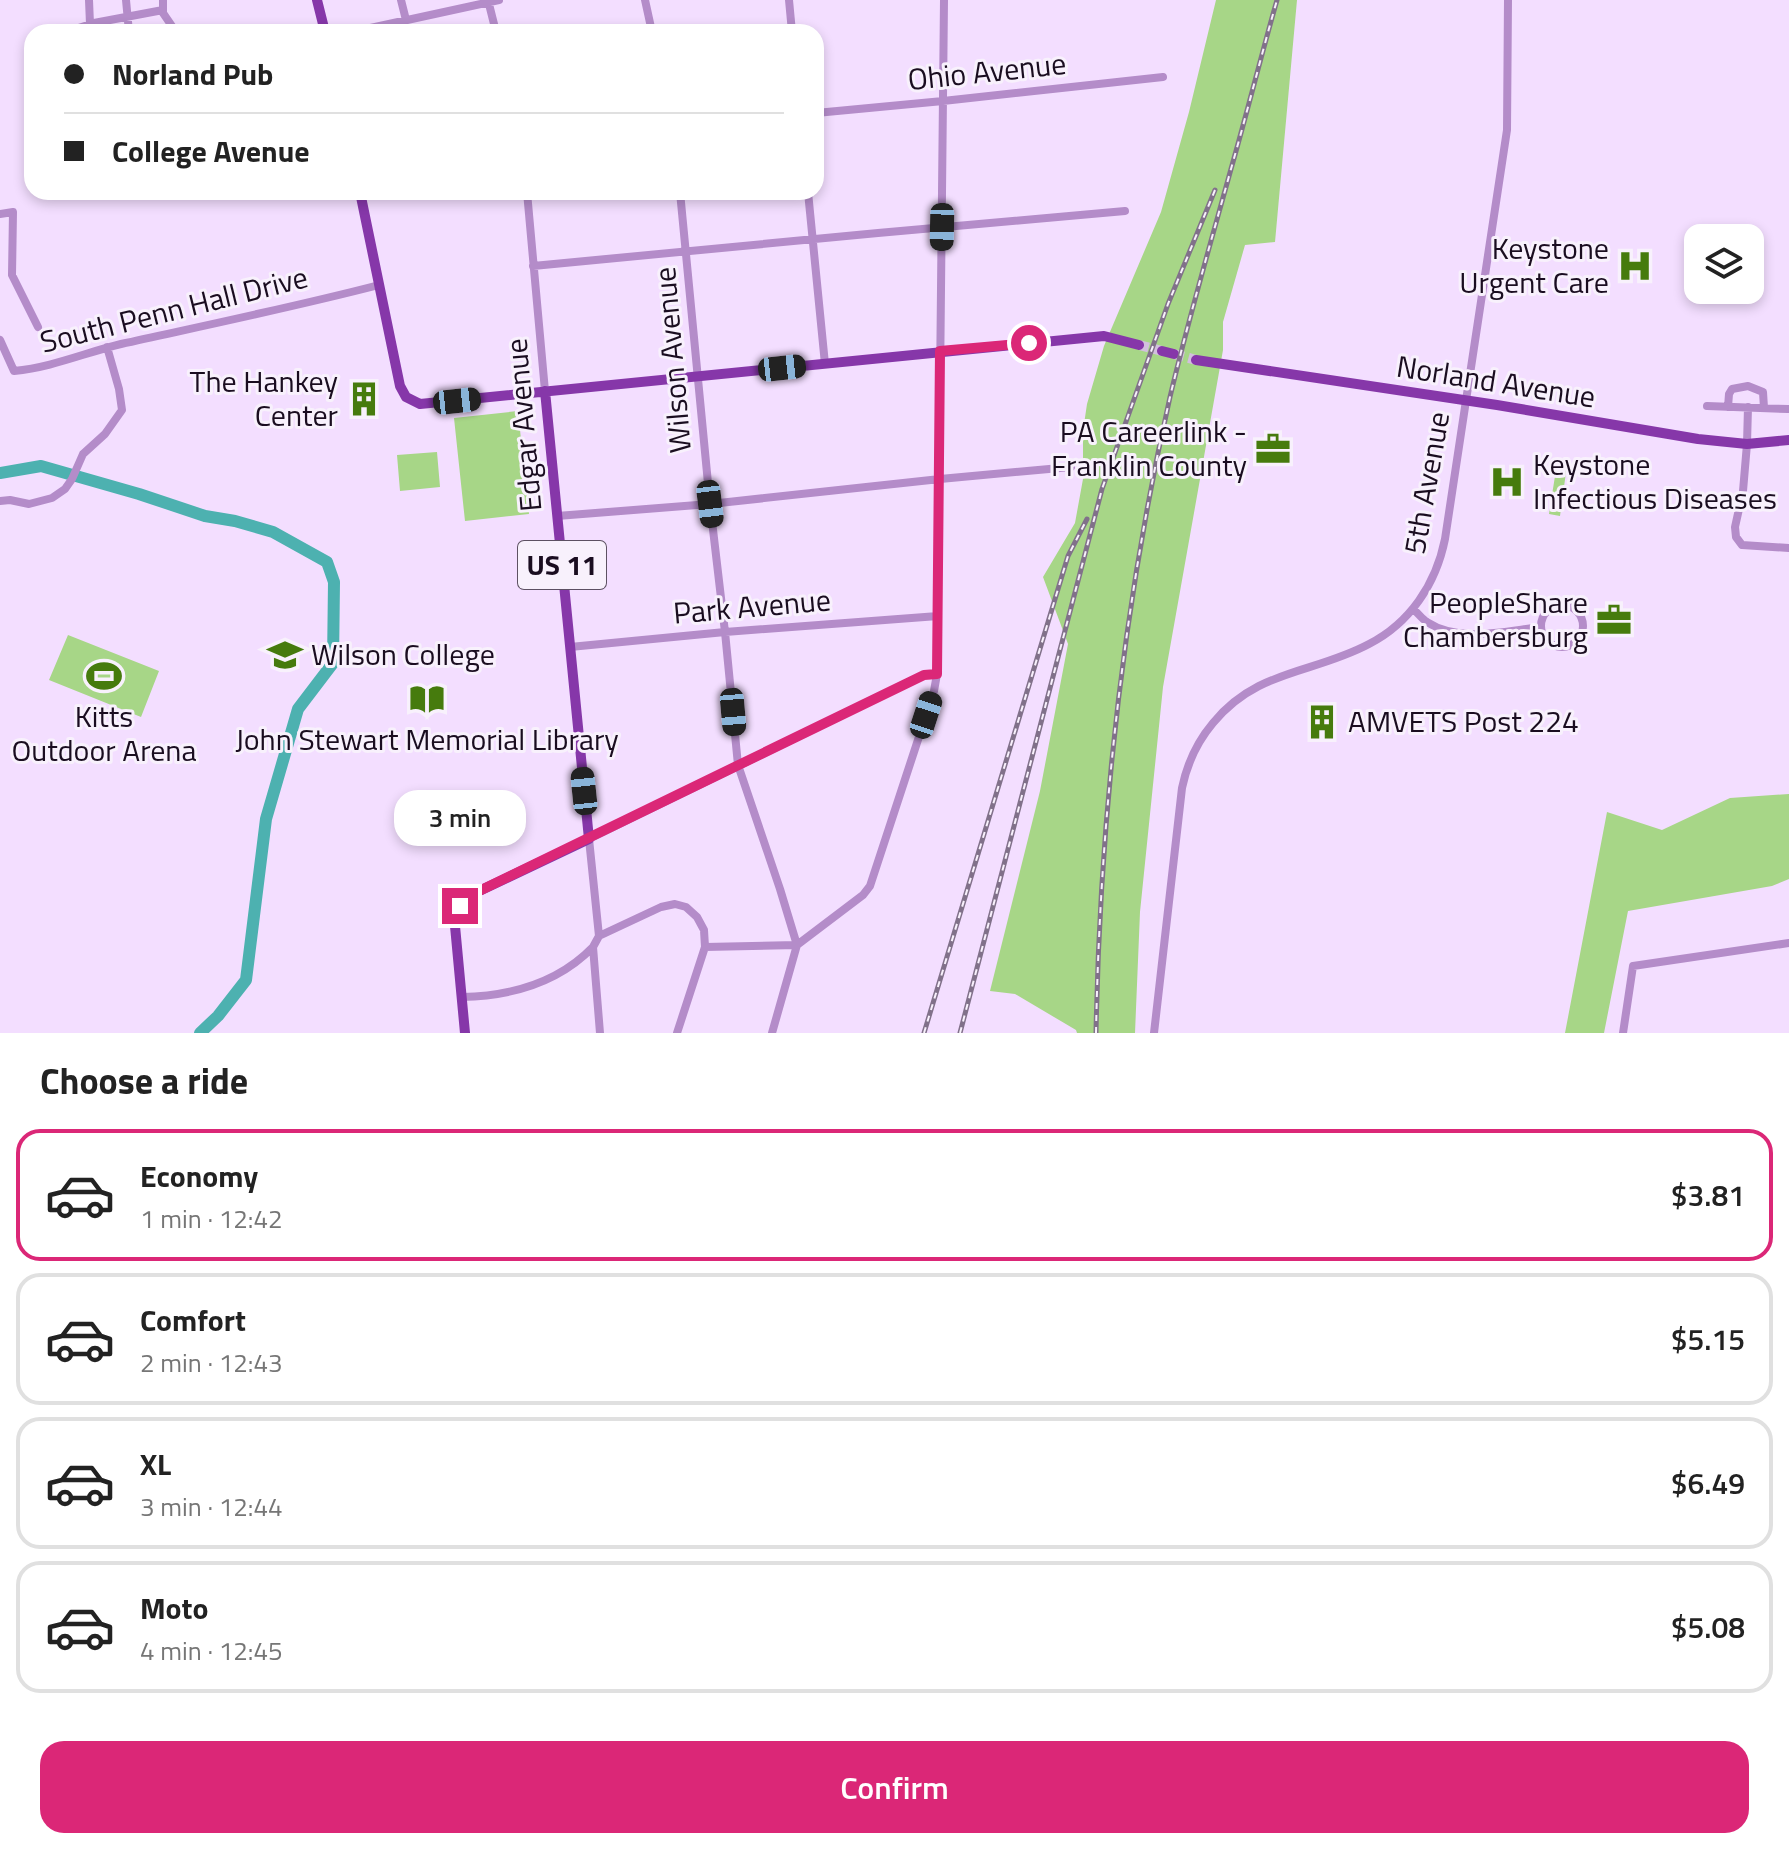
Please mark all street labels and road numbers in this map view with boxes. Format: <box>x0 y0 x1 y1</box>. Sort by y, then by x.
street label: Ohio Avenue <box>906 40 1068 102</box>
street label: South Penn Hall Drive <box>35 254 312 365</box>
street label: Wilson Avenue <box>641 265 703 455</box>
street label: Edgar Avenue <box>493 337 553 513</box>
street label: Norland Avenue <box>1393 343 1599 419</box>
street label: 5th Avenue <box>1391 408 1461 558</box>
road number: US 11 <box>518 541 606 589</box>
street label: Park Avenue <box>671 576 833 636</box>

